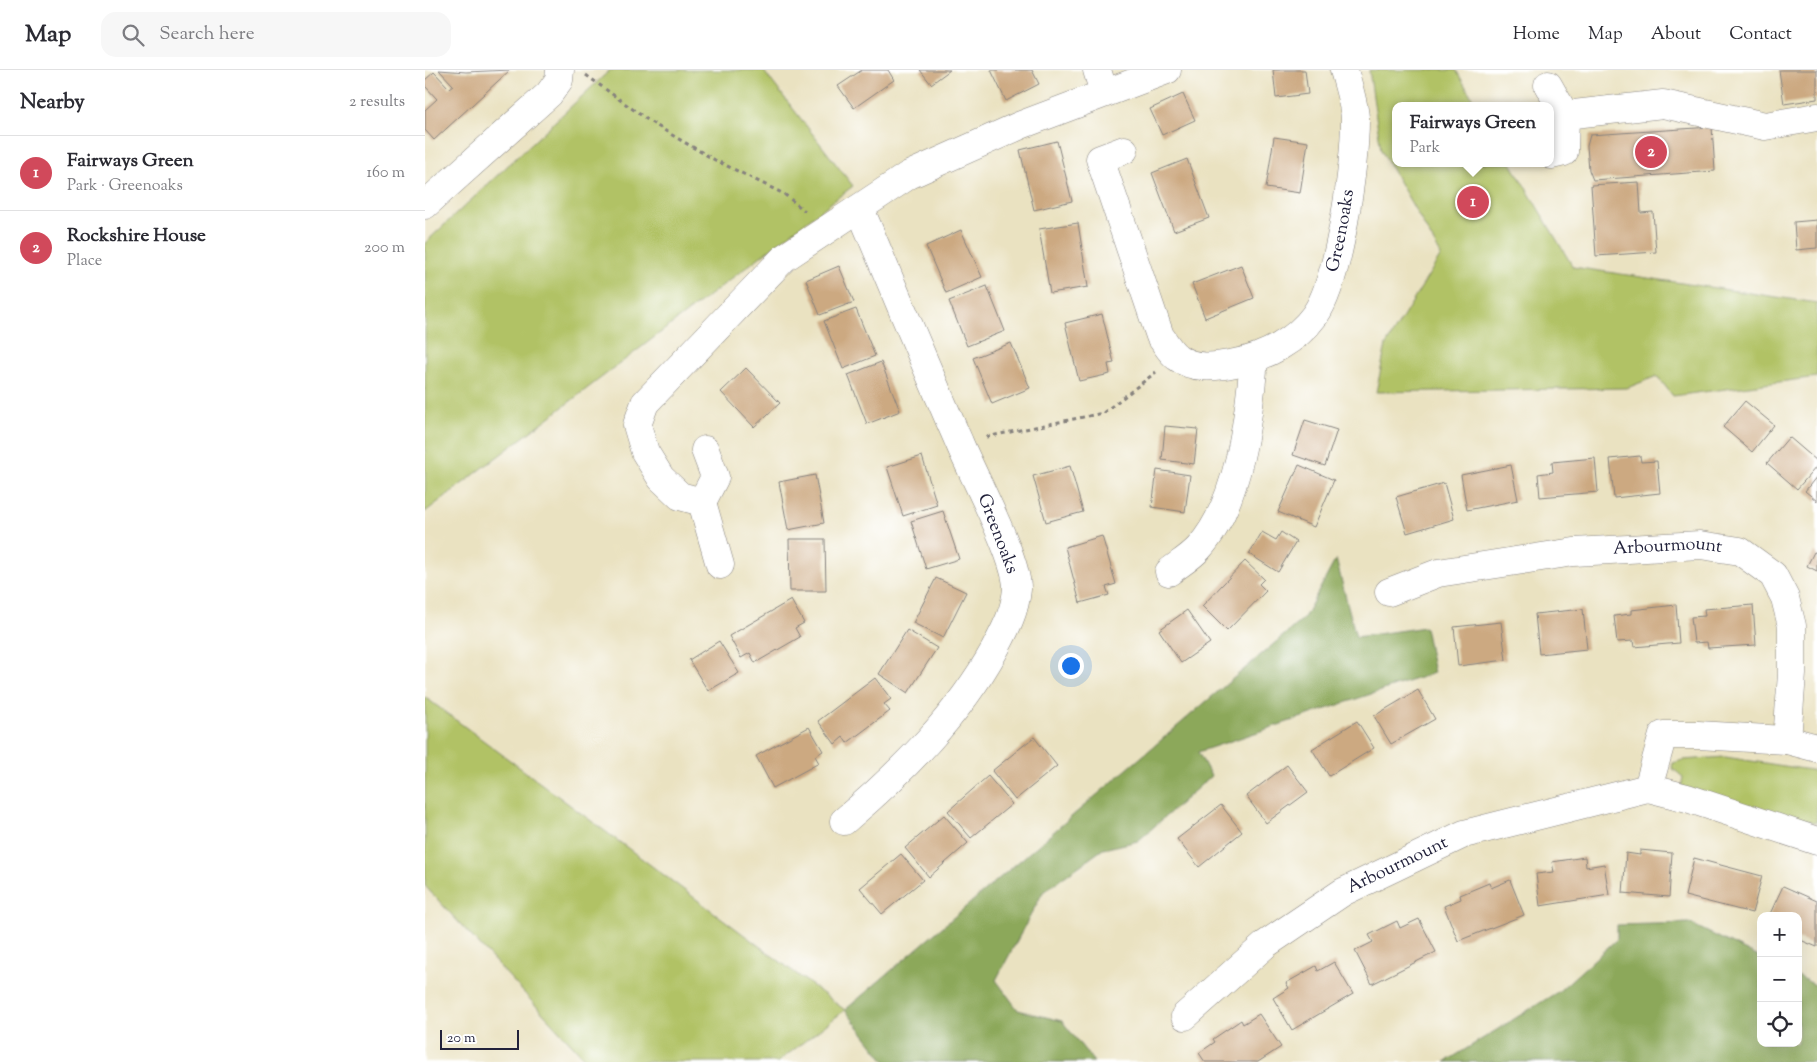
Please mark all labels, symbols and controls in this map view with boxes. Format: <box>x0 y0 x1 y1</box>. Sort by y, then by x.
search box <box>101 12 451 57</box>
text: Map <box>25 18 71 52</box>
icon: search <box>119 21 147 49</box>
text: Search here <box>159 21 255 48</box>
text: Home <box>1513 22 1560 48</box>
text: Map <box>1588 22 1623 48</box>
text: About <box>1651 22 1701 48</box>
text: Contact <box>1729 22 1792 48</box>
text: Nearby <box>20 88 85 118</box>
text: 2 results <box>349 91 405 114</box>
popup <box>1392 102 1554 167</box>
text: Fairways Green <box>1410 110 1536 137</box>
pin: 2 <box>1635 133 1667 171</box>
text: Park <box>1410 137 1440 160</box>
text: Fairways Green <box>67 148 194 175</box>
text: 1 <box>33 162 39 185</box>
text: 160 m <box>367 162 405 185</box>
text: Park · Greenoaks <box>67 175 183 198</box>
pin: 1 <box>1457 183 1489 221</box>
street label: Greenoaks <box>1320 188 1362 275</box>
text: Rockshire House <box>67 223 206 250</box>
text: 2 <box>32 237 40 260</box>
text: 200 m <box>364 237 405 260</box>
text: Place <box>67 250 102 273</box>
street label: Greenoaks <box>970 490 1024 578</box>
street label: Arbourmount <box>1612 531 1724 563</box>
your location <box>1058 653 1084 679</box>
street label: Arbourmount <box>1343 830 1453 901</box>
map controls <box>1757 912 1802 1047</box>
button: + <box>1757 912 1802 957</box>
button: − <box>1757 957 1802 1002</box>
button: locate <box>1757 1002 1802 1047</box>
scale bar <box>440 1027 519 1050</box>
text: 20 m <box>447 1029 476 1049</box>

